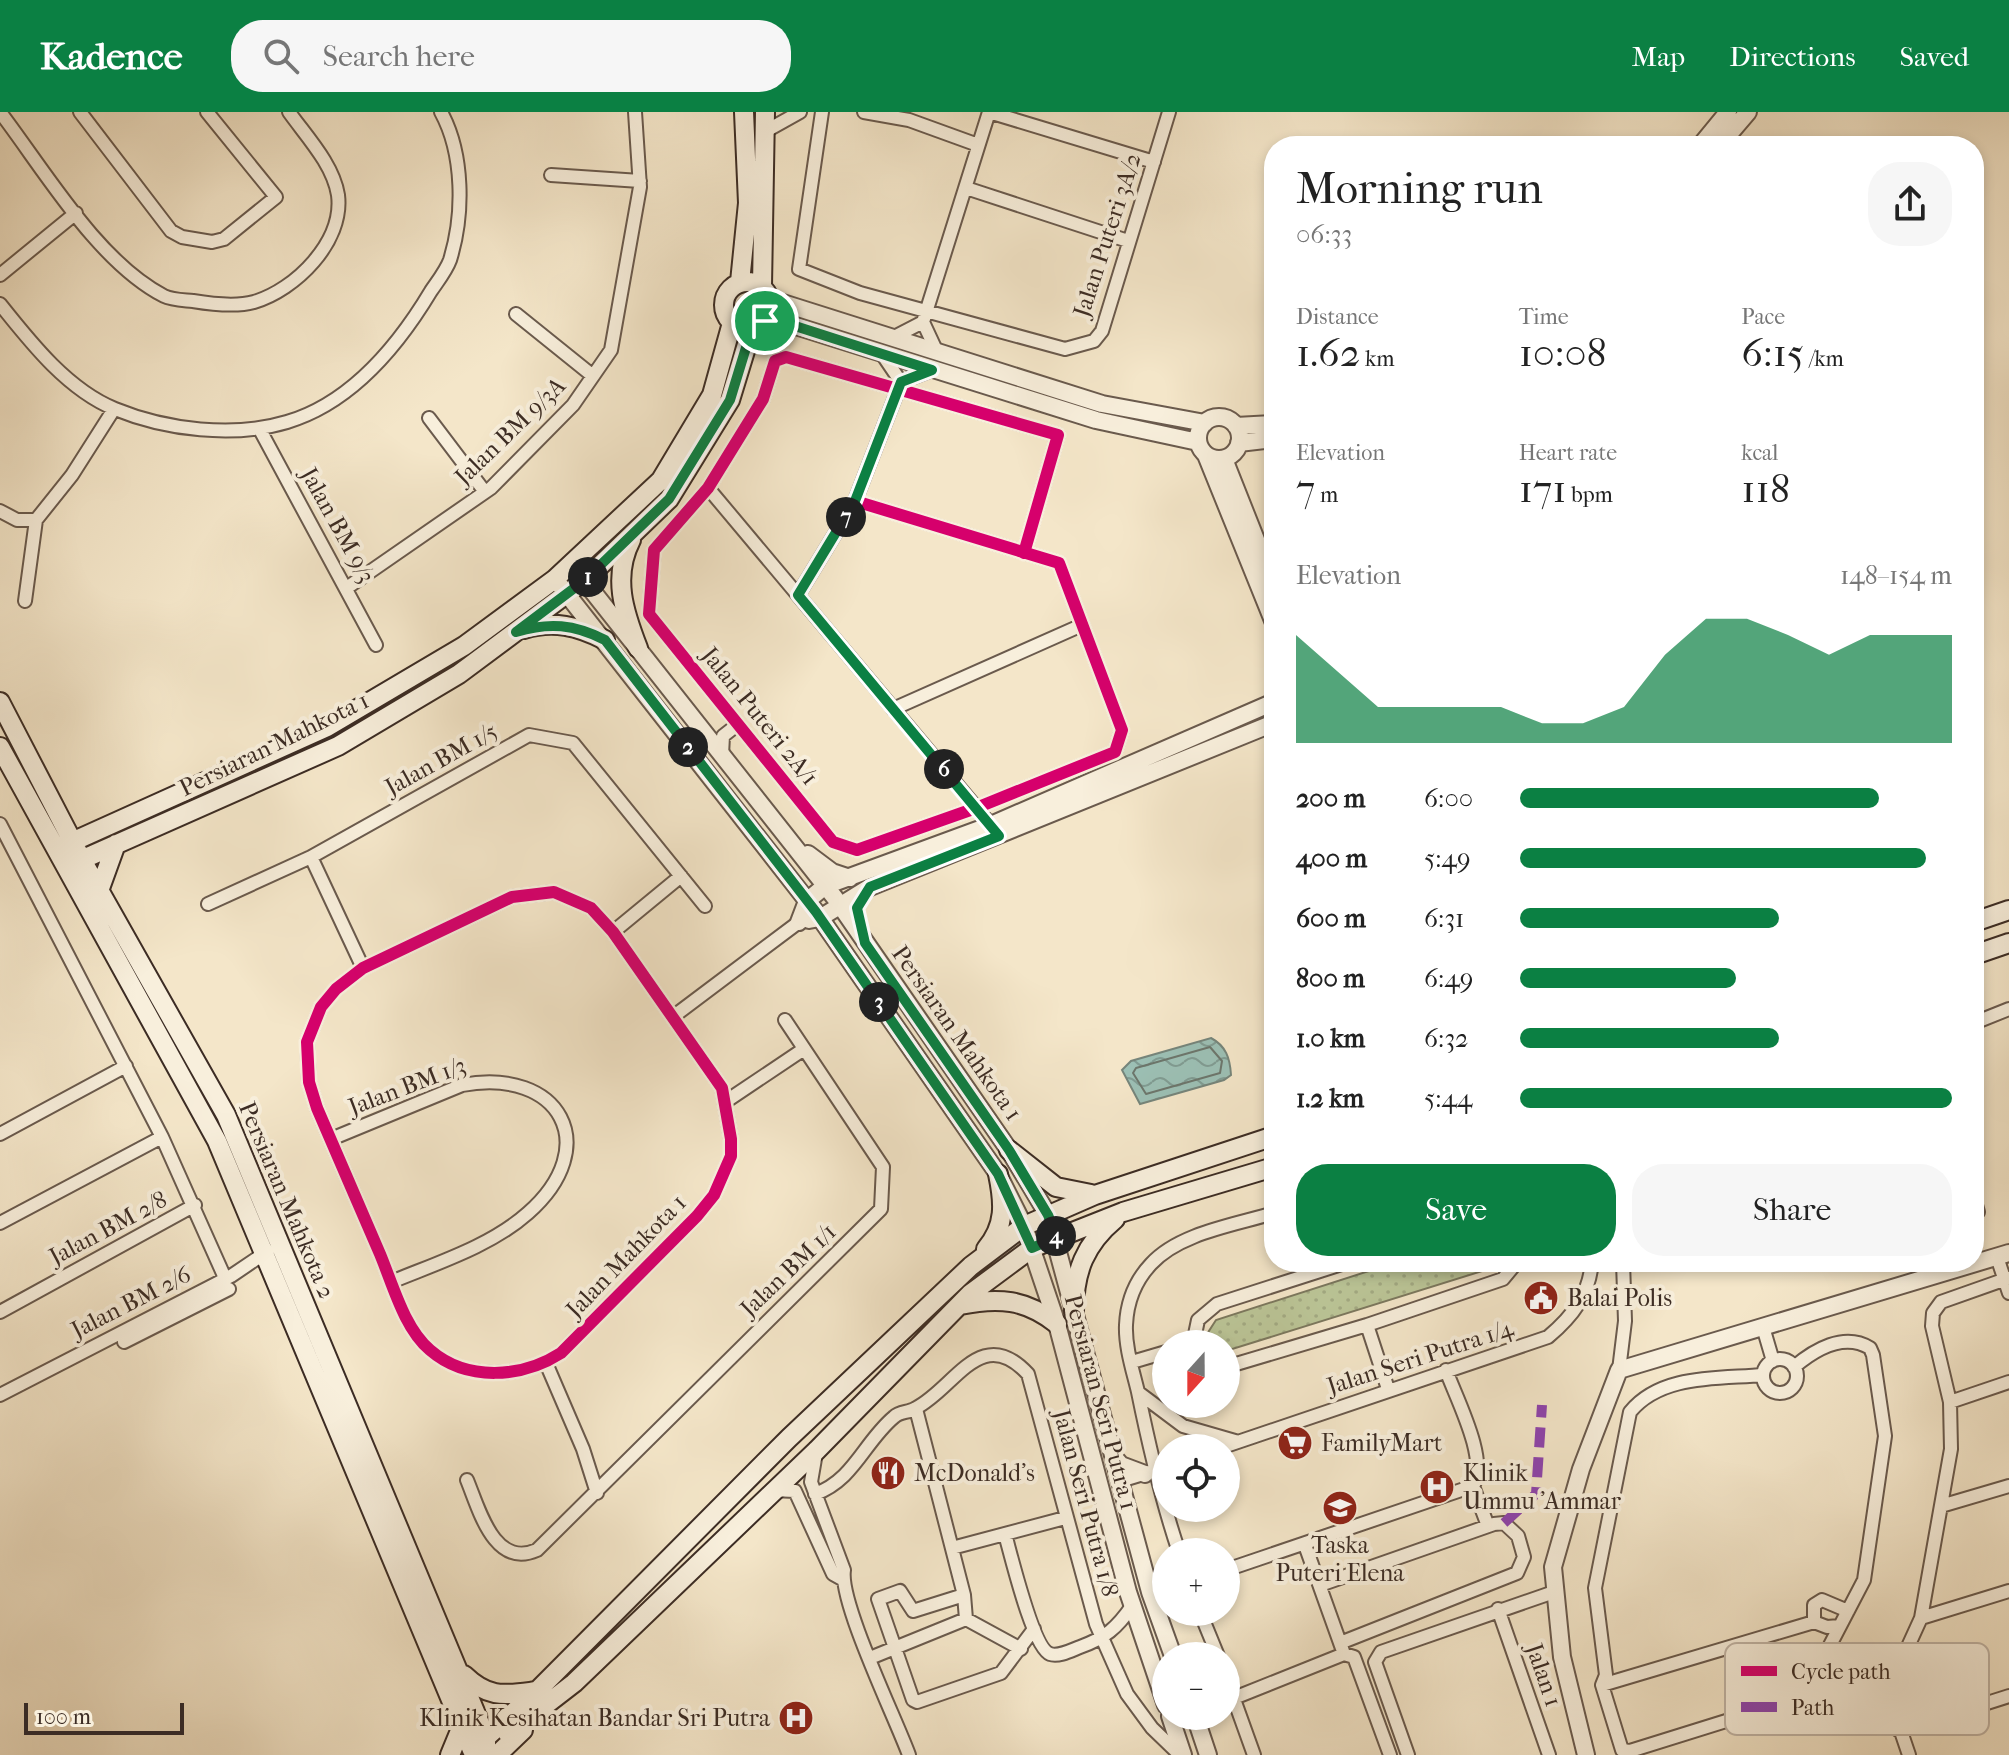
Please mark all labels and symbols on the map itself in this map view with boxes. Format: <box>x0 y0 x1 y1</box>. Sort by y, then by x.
street label: Jalan Puteri 3A/2 <box>1067 149 1147 322</box>
pin <box>731 287 799 355</box>
street label: Jalan BM 9/3A <box>447 371 571 492</box>
street label: Jalan BM 9/3 <box>294 461 381 588</box>
pin: 7 <box>826 497 866 537</box>
pin: 1 <box>568 557 608 597</box>
street label: Jalan Puteri 2A/1 <box>694 640 824 791</box>
street label: Persiaran Mahkota 1 <box>175 686 373 802</box>
street label: Jalan BM 1/5 <box>378 717 502 802</box>
pin: 2 <box>668 727 708 767</box>
pin: 6 <box>924 749 964 789</box>
street label: Persiaran Mahkota 1 <box>886 940 1028 1126</box>
pin: 3 <box>859 982 899 1022</box>
street label: Jalan BM 1/3 <box>343 1051 470 1122</box>
street label: Persiaran Mahkota 2 <box>233 1097 341 1303</box>
street label: Jalan BM 2/8 <box>43 1185 172 1272</box>
street label: Jalan Mahkota 1 <box>559 1189 692 1325</box>
pin: 4 <box>1036 1216 1076 1256</box>
street label: Jalan BM 1/1 <box>733 1218 842 1324</box>
street label: Jalan BM 2/6 <box>65 1259 196 1345</box>
public building icon: Balai Polis <box>1522 1279 1560 1317</box>
place label: Balai Polis <box>1567 1284 1672 1312</box>
street label: Persiaran Seri Putra 1 <box>1059 1291 1143 1513</box>
street label: Jalan Seri Putra 1/4 <box>1321 1313 1517 1401</box>
north arrow <box>1152 1330 1240 1418</box>
street label: Jalan Seri Putra 1/8 <box>1047 1404 1124 1600</box>
supermarket icon: FamilyMart <box>1276 1424 1314 1462</box>
place label: FamilyMart <box>1321 1429 1443 1457</box>
restaurant icon: McDonald's <box>869 1454 907 1492</box>
place label: McDonald's <box>914 1459 1035 1487</box>
place label: Klinik Ummu 'Ammar <box>1463 1459 1622 1515</box>
hospital icon: Klinik Ummu 'Ammar <box>1418 1468 1456 1506</box>
school or university icon: Taska Puteri Elena <box>1321 1489 1359 1527</box>
place label: Taska Puteri Elena <box>1276 1531 1405 1587</box>
street label: Jalan 1 <box>1520 1638 1568 1710</box>
legend <box>1725 1643 1989 1735</box>
text: Cycle path <box>1791 1659 1891 1685</box>
text: Path <box>1791 1695 1835 1721</box>
scale bar <box>24 1699 184 1735</box>
hospital icon: Klinik Kesihatan Bandar Sri Putra <box>777 1699 815 1737</box>
place label: Klinik Kesihatan Bandar Sri Putra <box>419 1704 771 1732</box>

